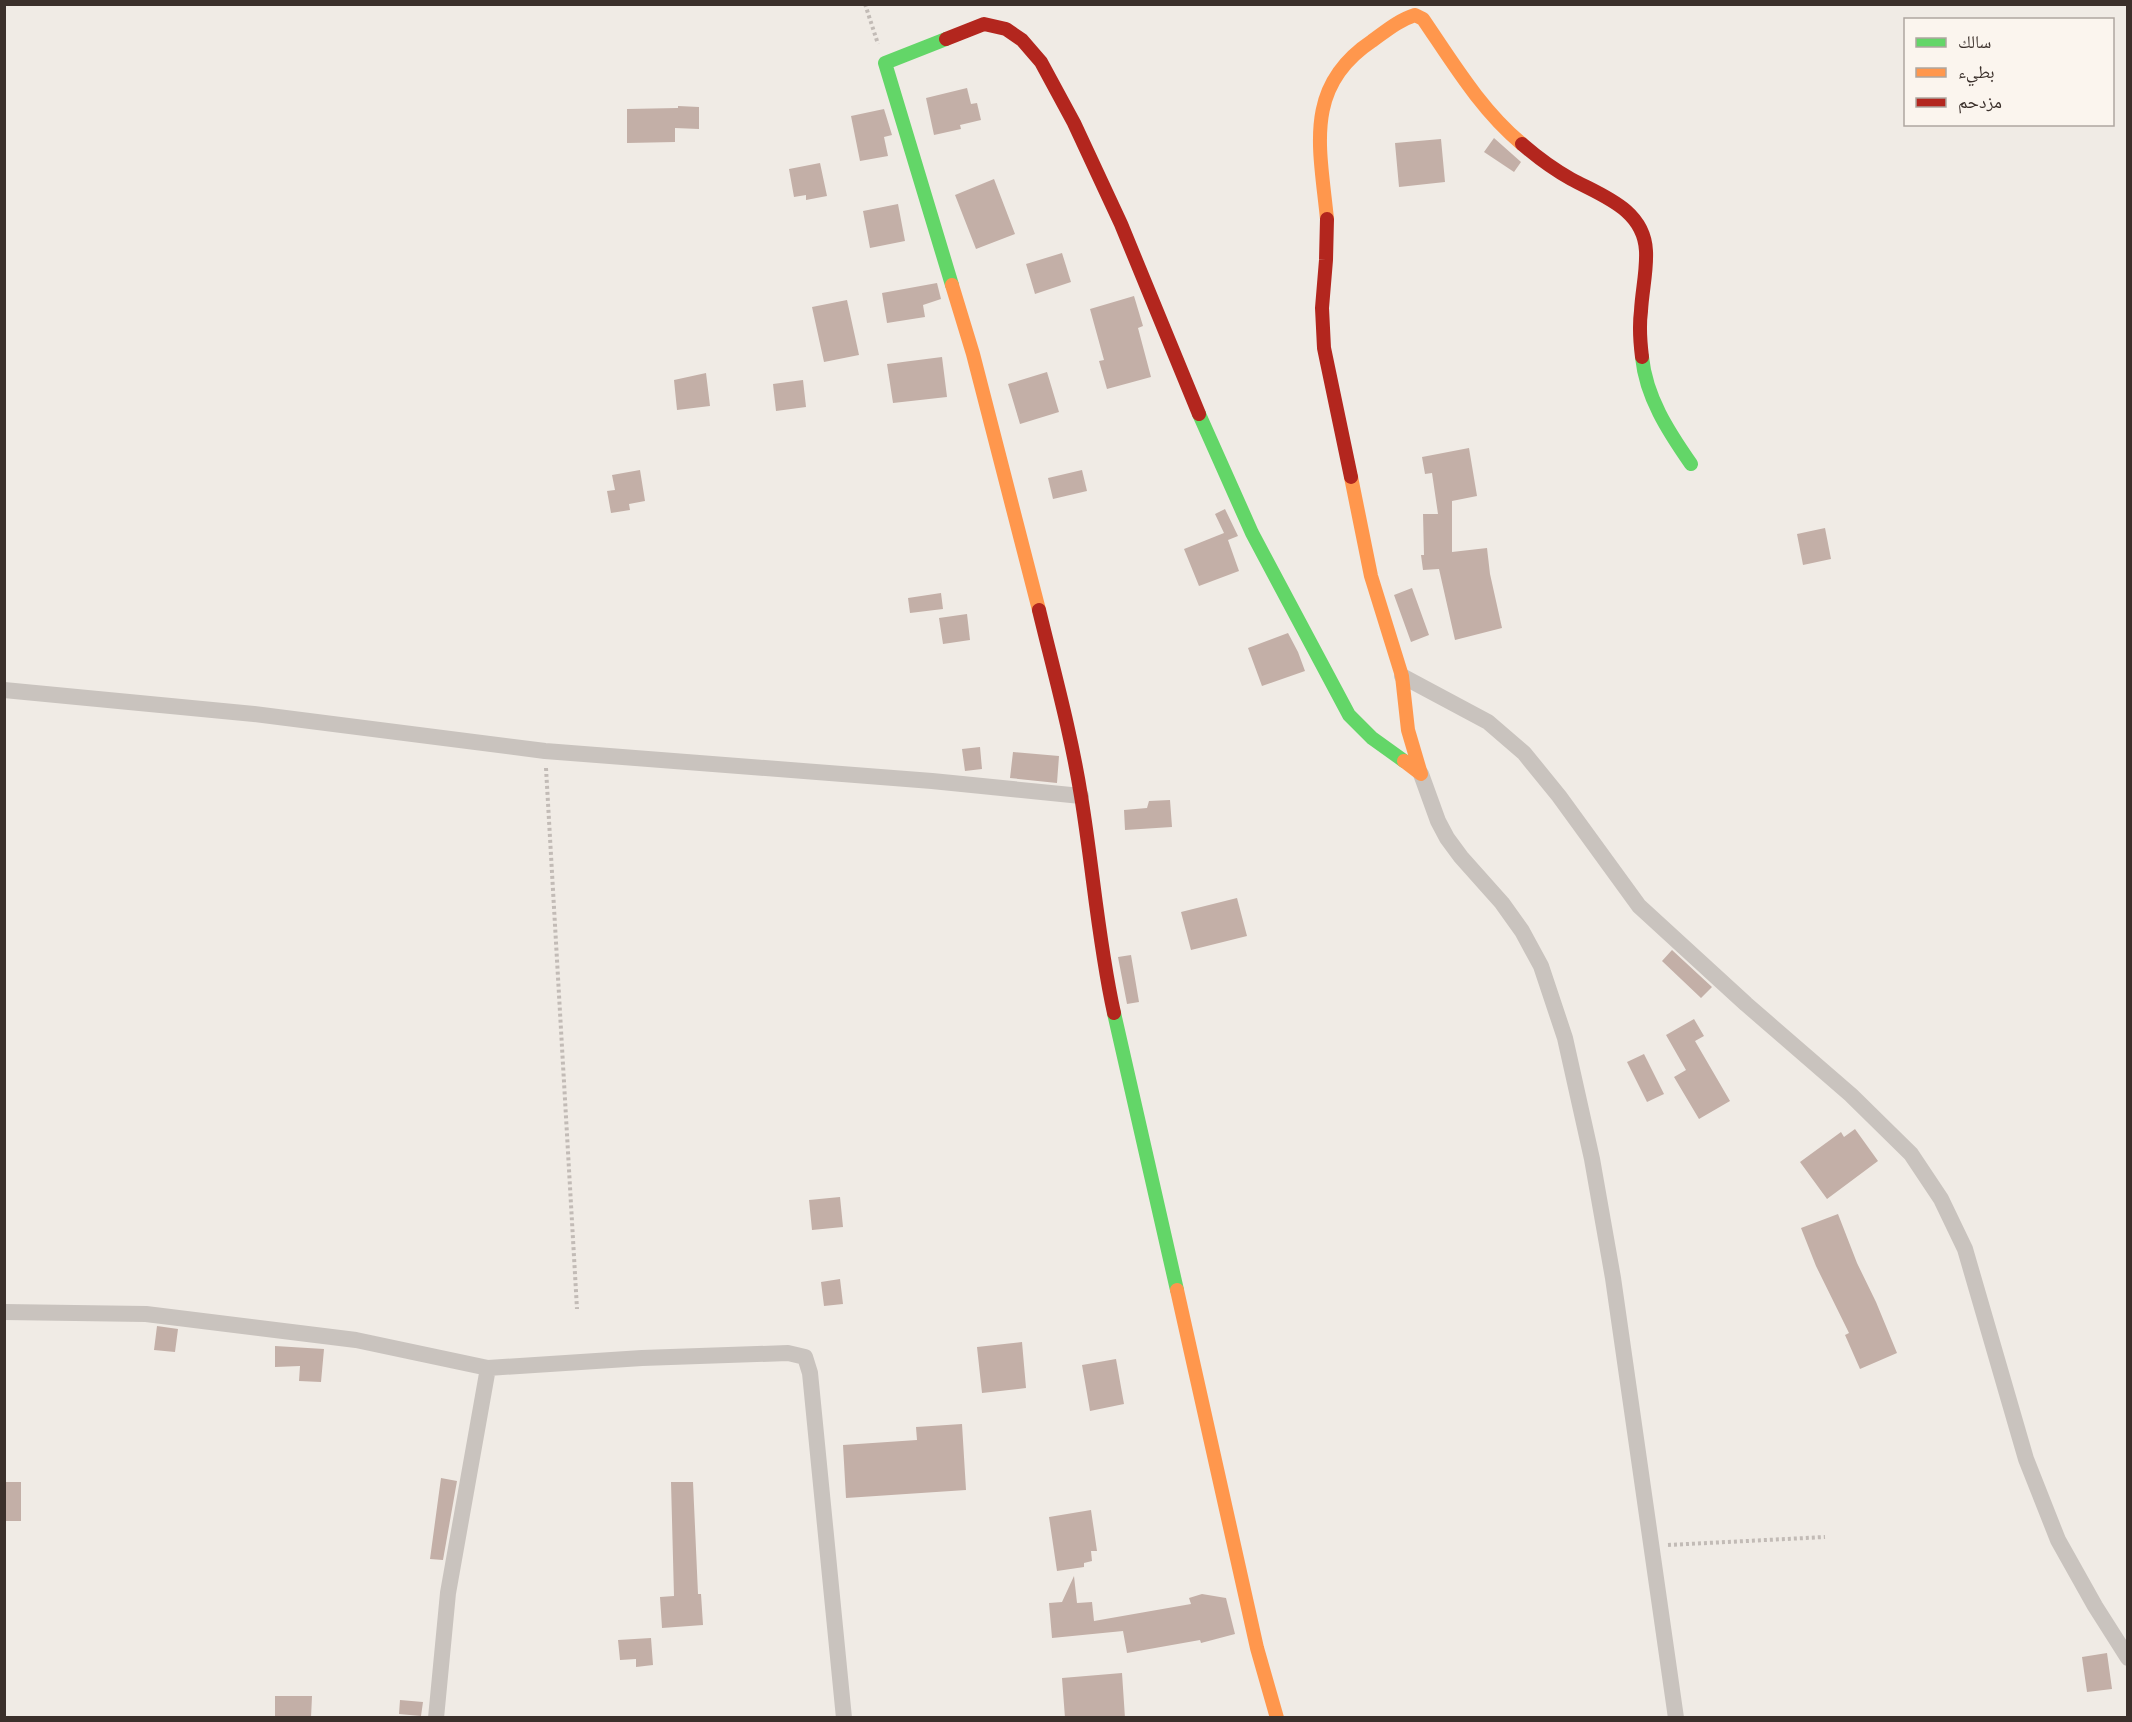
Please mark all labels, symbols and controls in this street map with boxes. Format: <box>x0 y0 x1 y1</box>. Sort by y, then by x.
legend <box>1904 18 2114 126</box>
text: سالك <box>1958 30 1991 54</box>
text: بطيء <box>1958 60 1995 87</box>
text: مزدحم <box>1958 90 2002 114</box>

